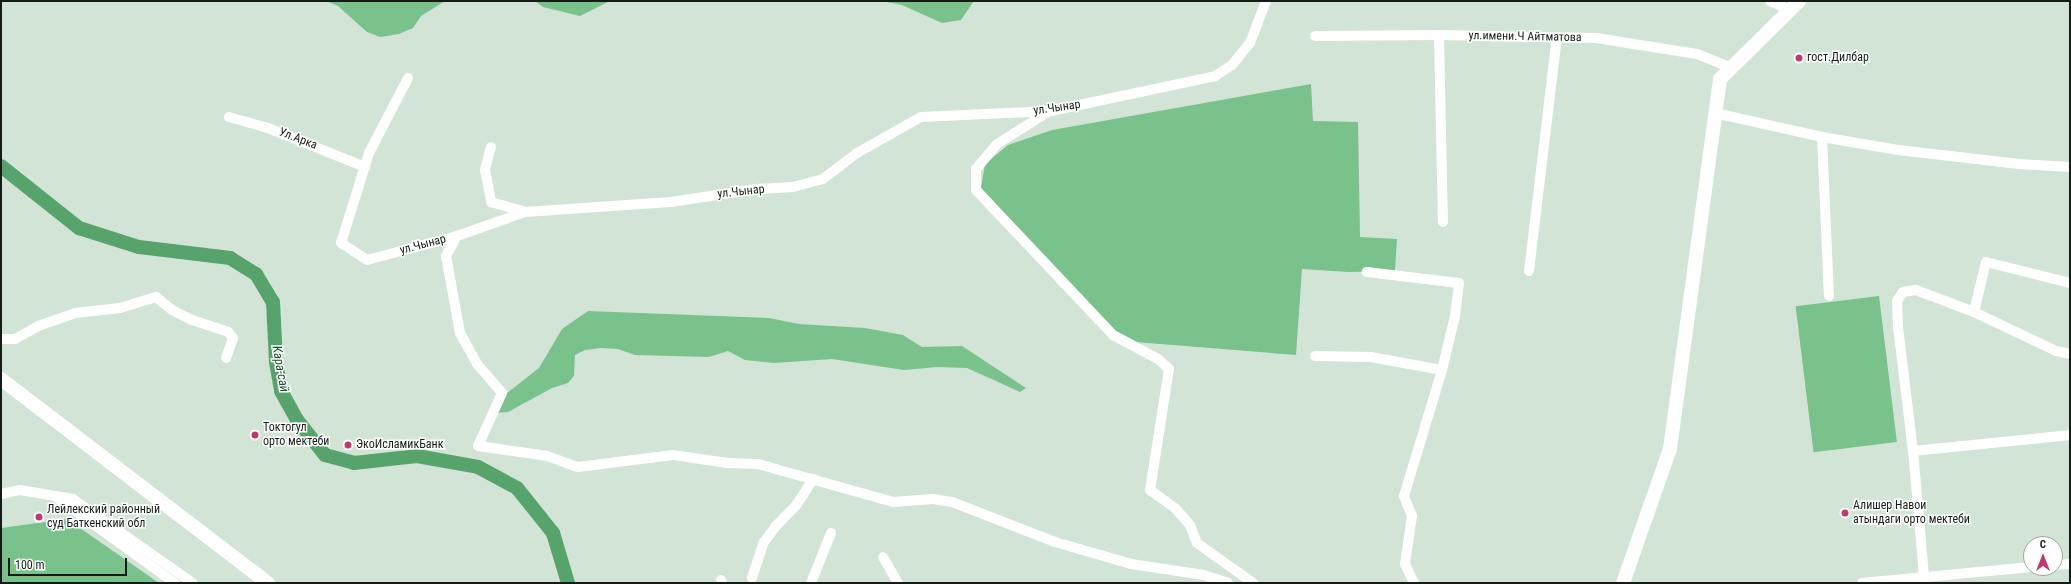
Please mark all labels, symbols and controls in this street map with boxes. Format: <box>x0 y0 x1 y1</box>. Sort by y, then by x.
street label: ул.имени.Ч Айтматова <box>1468 29 1582 45</box>
place label: гост.Дилбар <box>1807 51 1869 65</box>
marker: гост.Дилбар <box>1794 53 1804 63</box>
street label: ул.Чынар <box>1033 98 1081 118</box>
street label: Ул.Арка <box>277 125 319 153</box>
street label: ул.Чынар <box>717 182 765 202</box>
street label: ул.Чынар <box>398 232 448 258</box>
water label: Кара-сай <box>268 345 292 393</box>
place label: Токтогул орто мектеби <box>263 421 329 449</box>
marker: Токтогул орто мектеби <box>250 430 260 440</box>
place label: ЭкоИсламикБанк <box>356 438 443 452</box>
marker: ЭкоИсламикБанк <box>343 440 353 450</box>
place label: Алишер Навои атындаги орто мектеби <box>1853 499 1970 527</box>
place label: Лейлекский районный суд Баткенский обл <box>47 503 160 531</box>
marker: Алишер Навои атындаги орто мектеби <box>1840 508 1850 518</box>
marker: Лейлекский районный суд Баткенский обл <box>34 512 44 522</box>
north arrow <box>2023 536 2063 576</box>
text: С <box>2040 538 2046 551</box>
scale bar <box>10 550 129 576</box>
text: 100 m <box>15 558 45 572</box>

